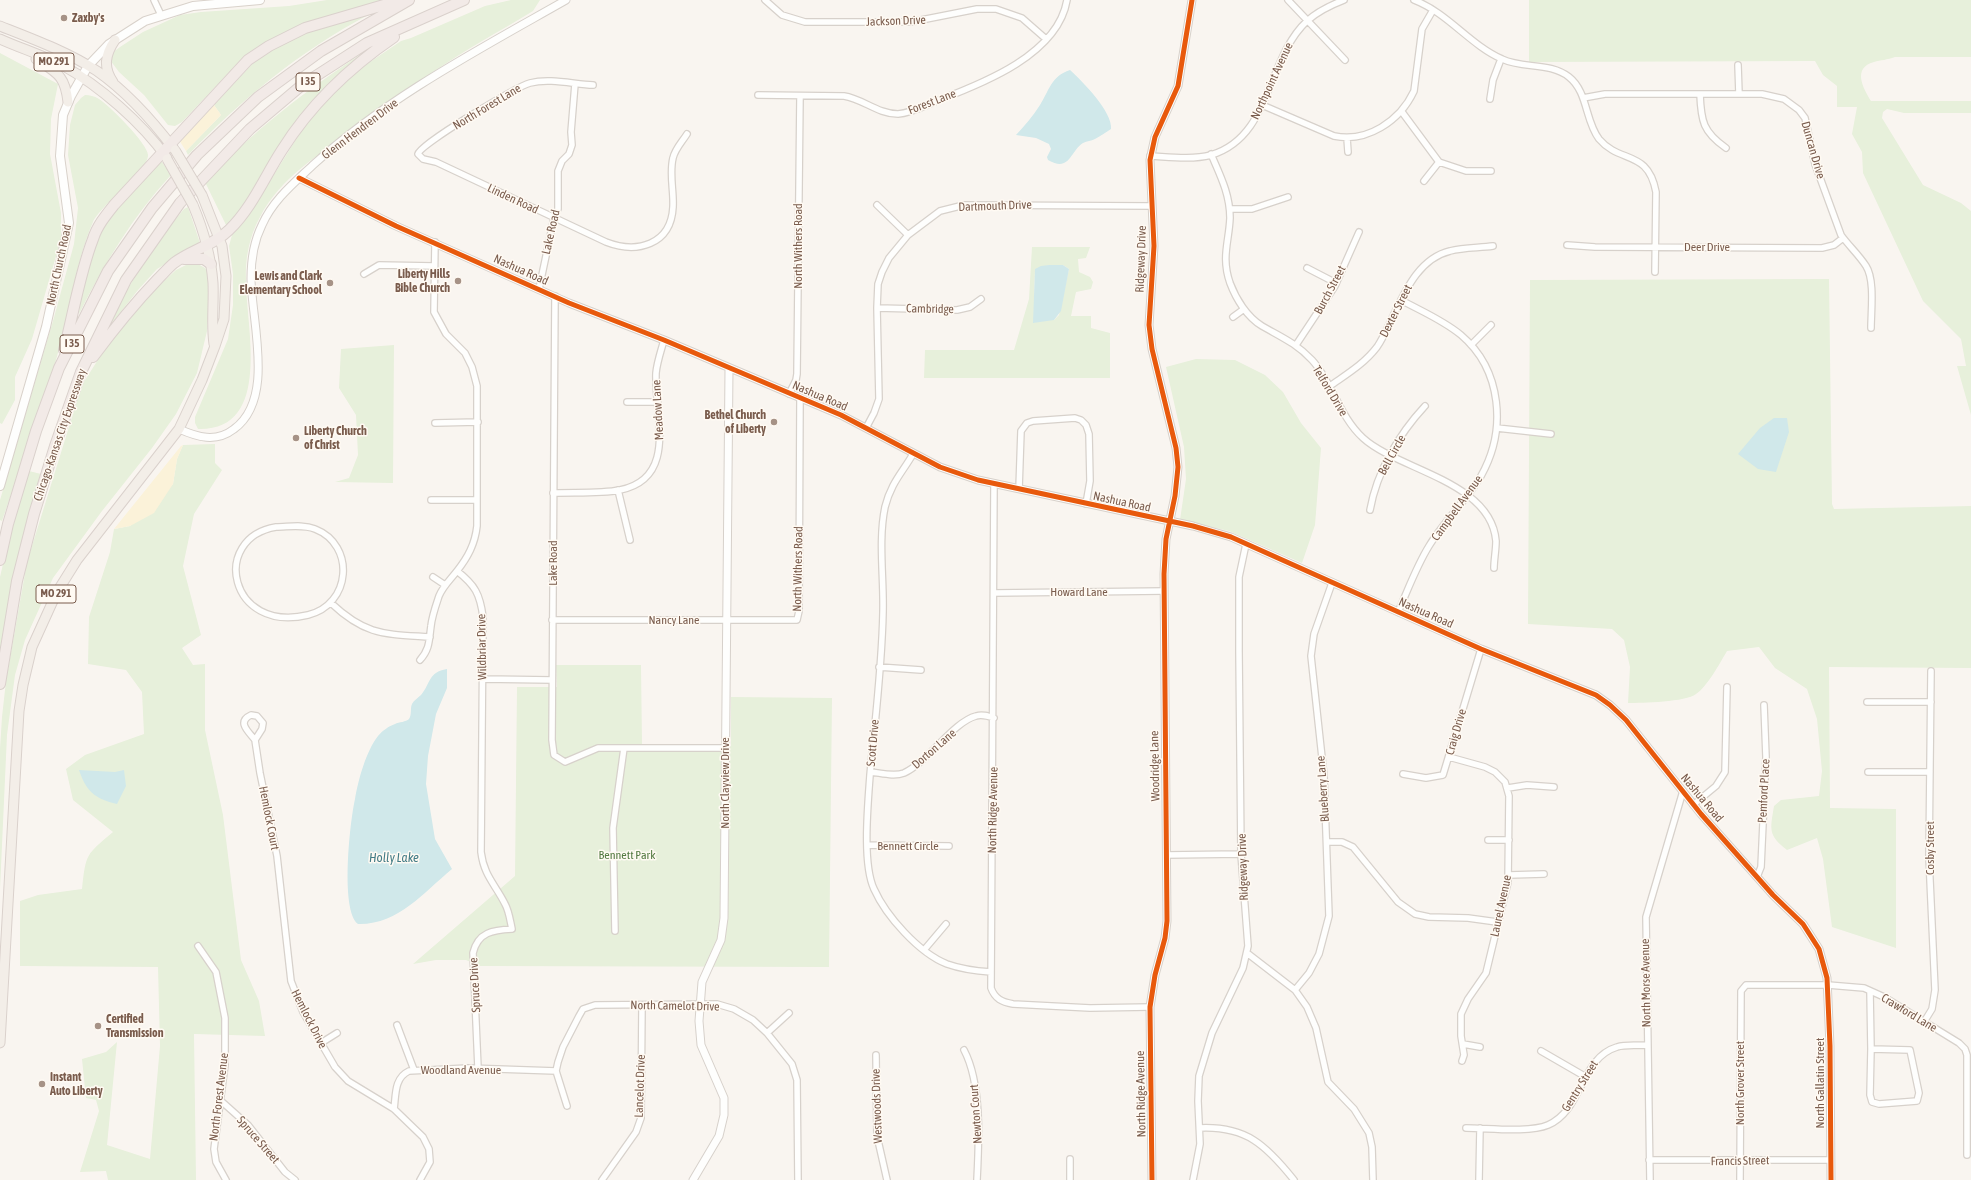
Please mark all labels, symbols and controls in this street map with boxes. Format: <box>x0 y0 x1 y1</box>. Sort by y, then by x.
place label: Zaxby's <box>72 11 105 25</box>
marker: Zaxby's <box>59 13 69 23</box>
street label: Jackson Drive <box>866 13 926 29</box>
street label: Northpoint Avenue <box>1248 40 1296 122</box>
road number: MO 291 <box>34 53 74 71</box>
road number: I 35 <box>296 73 320 91</box>
street label: North Forest Lane <box>450 81 524 133</box>
street label: Forest Lane <box>906 86 958 118</box>
street label: Glenn Hendren Drive <box>319 96 401 162</box>
street label: Duncan Drive <box>1798 120 1828 180</box>
street label: Linden Road <box>485 181 541 217</box>
street label: Dartmouth Drive <box>958 198 1032 214</box>
street label: North Withers Road <box>791 203 805 289</box>
street label: Lake Road <box>539 208 563 256</box>
street label: North Church Road <box>43 223 75 307</box>
street label: Ridgeway Drive <box>1133 225 1149 293</box>
street label: Deer Drive <box>1684 240 1730 254</box>
street label: Nashua Road <box>491 251 551 289</box>
street label: Burch Street <box>1311 263 1349 317</box>
place label: Liberty Hills Bible Church <box>395 267 450 295</box>
place label: Lewis and Clark Elementary School <box>240 269 322 297</box>
marker: Liberty Hills Bible Church <box>453 276 463 286</box>
marker: Lewis and Clark Elementary School <box>325 278 335 288</box>
street label: Dexter Street <box>1377 282 1415 340</box>
street label: Cambridge <box>906 301 954 317</box>
road number: I 35 <box>60 335 84 353</box>
street label: Telford Drive <box>1309 363 1351 419</box>
street label: Chicago-Kansas City Expressway <box>31 367 89 503</box>
street label: Nashua Road <box>790 378 850 414</box>
street label: Meadow Lane <box>649 379 667 441</box>
place label: Bethel Church of Liberty <box>705 408 766 436</box>
marker: Bethel Church of Liberty <box>769 417 779 427</box>
place label: Liberty Church of Christ <box>304 424 367 452</box>
street label: Bell Circle <box>1375 432 1409 478</box>
marker: Liberty Church of Christ <box>291 433 301 443</box>
street label: Campbell Avenue <box>1428 472 1486 544</box>
street label: Nashua Road <box>1092 489 1152 515</box>
street label: North Withers Road <box>790 526 806 612</box>
street label: Lake Road <box>546 540 560 586</box>
road number: MO 291 <box>36 585 76 603</box>
street label: Howard Lane <box>1050 585 1108 599</box>
street label: Nashua Road <box>1396 594 1456 632</box>
street label: Nancy Lane <box>649 613 699 627</box>
street label: Wildbriar Drive <box>474 614 490 680</box>
street label: Craig Drive <box>1443 707 1469 757</box>
street label: Scott Drive <box>864 719 882 767</box>
street label: Dorton Lane <box>909 726 959 772</box>
street label: Woodridge Lane <box>1147 730 1163 802</box>
street label: North Clayview Drive <box>718 737 732 829</box>
street label: Blueberry Lane <box>1314 755 1332 823</box>
street label: Pemford Place <box>1755 759 1773 823</box>
street label: North Ridge Avenue <box>985 767 1001 853</box>
street label: Nashua Road <box>1678 771 1726 825</box>
street label: Hemlock Court <box>256 785 282 851</box>
street label: Cosby Street <box>1923 821 1937 875</box>
street label: Ridgeway Drive <box>1235 833 1251 901</box>
street label: Bennett Circle <box>877 839 939 853</box>
park label: Bennett Park <box>599 848 655 862</box>
water label: Holly Lake <box>369 850 419 866</box>
street label: Laurel Avenue <box>1487 874 1515 938</box>
street label: North Morse Avenue <box>1638 938 1654 1028</box>
street label: Spruce Drive <box>466 957 484 1013</box>
street label: Hemlock Drive <box>288 987 330 1051</box>
street label: Crawford Lane <box>1878 991 1940 1035</box>
street label: North Camelot Drive <box>630 998 720 1014</box>
place label: Certified Transmission <box>106 1012 164 1040</box>
marker: Certified Transmission <box>93 1021 103 1031</box>
street label: North Gallatin Street <box>1813 1038 1827 1128</box>
street label: North Grover Street <box>1733 1041 1747 1125</box>
street label: North Ridge Avenue <box>1133 1051 1149 1137</box>
street label: North Forest Avenue <box>206 1052 232 1142</box>
street label: Lancelot Drive <box>632 1054 648 1118</box>
street label: Gentry Street <box>1559 1058 1601 1114</box>
street label: Woodland Avenue <box>421 1063 501 1077</box>
street label: Westwoods Drive <box>869 1068 885 1144</box>
place label: Instant Auto Liberty <box>50 1070 103 1098</box>
marker: Instant Auto Liberty <box>37 1079 47 1089</box>
street label: Newton Court <box>967 1084 985 1144</box>
street label: Spruce Street <box>234 1113 282 1167</box>
street label: Francis Street <box>1711 1153 1769 1169</box>

